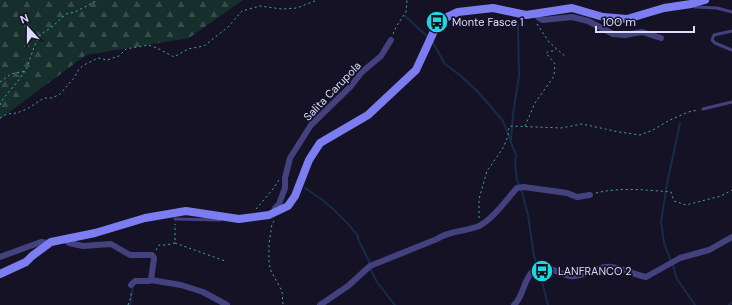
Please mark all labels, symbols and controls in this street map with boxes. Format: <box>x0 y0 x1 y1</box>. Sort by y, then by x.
north arrow <box>8 8 48 48</box>
scale bar <box>596 8 694 34</box>
bus stop icon: Monte Fasce 1 <box>424 9 450 35</box>
text: N <box>18 11 31 27</box>
text: 100 m <box>602 14 636 30</box>
place label: Monte Fasce 1 <box>452 15 523 29</box>
street label: Salita Carupola <box>300 59 364 123</box>
bus stop icon: LANFRANCO 2 <box>529 258 555 284</box>
place label: LANFRANCO 2 <box>558 264 632 278</box>

